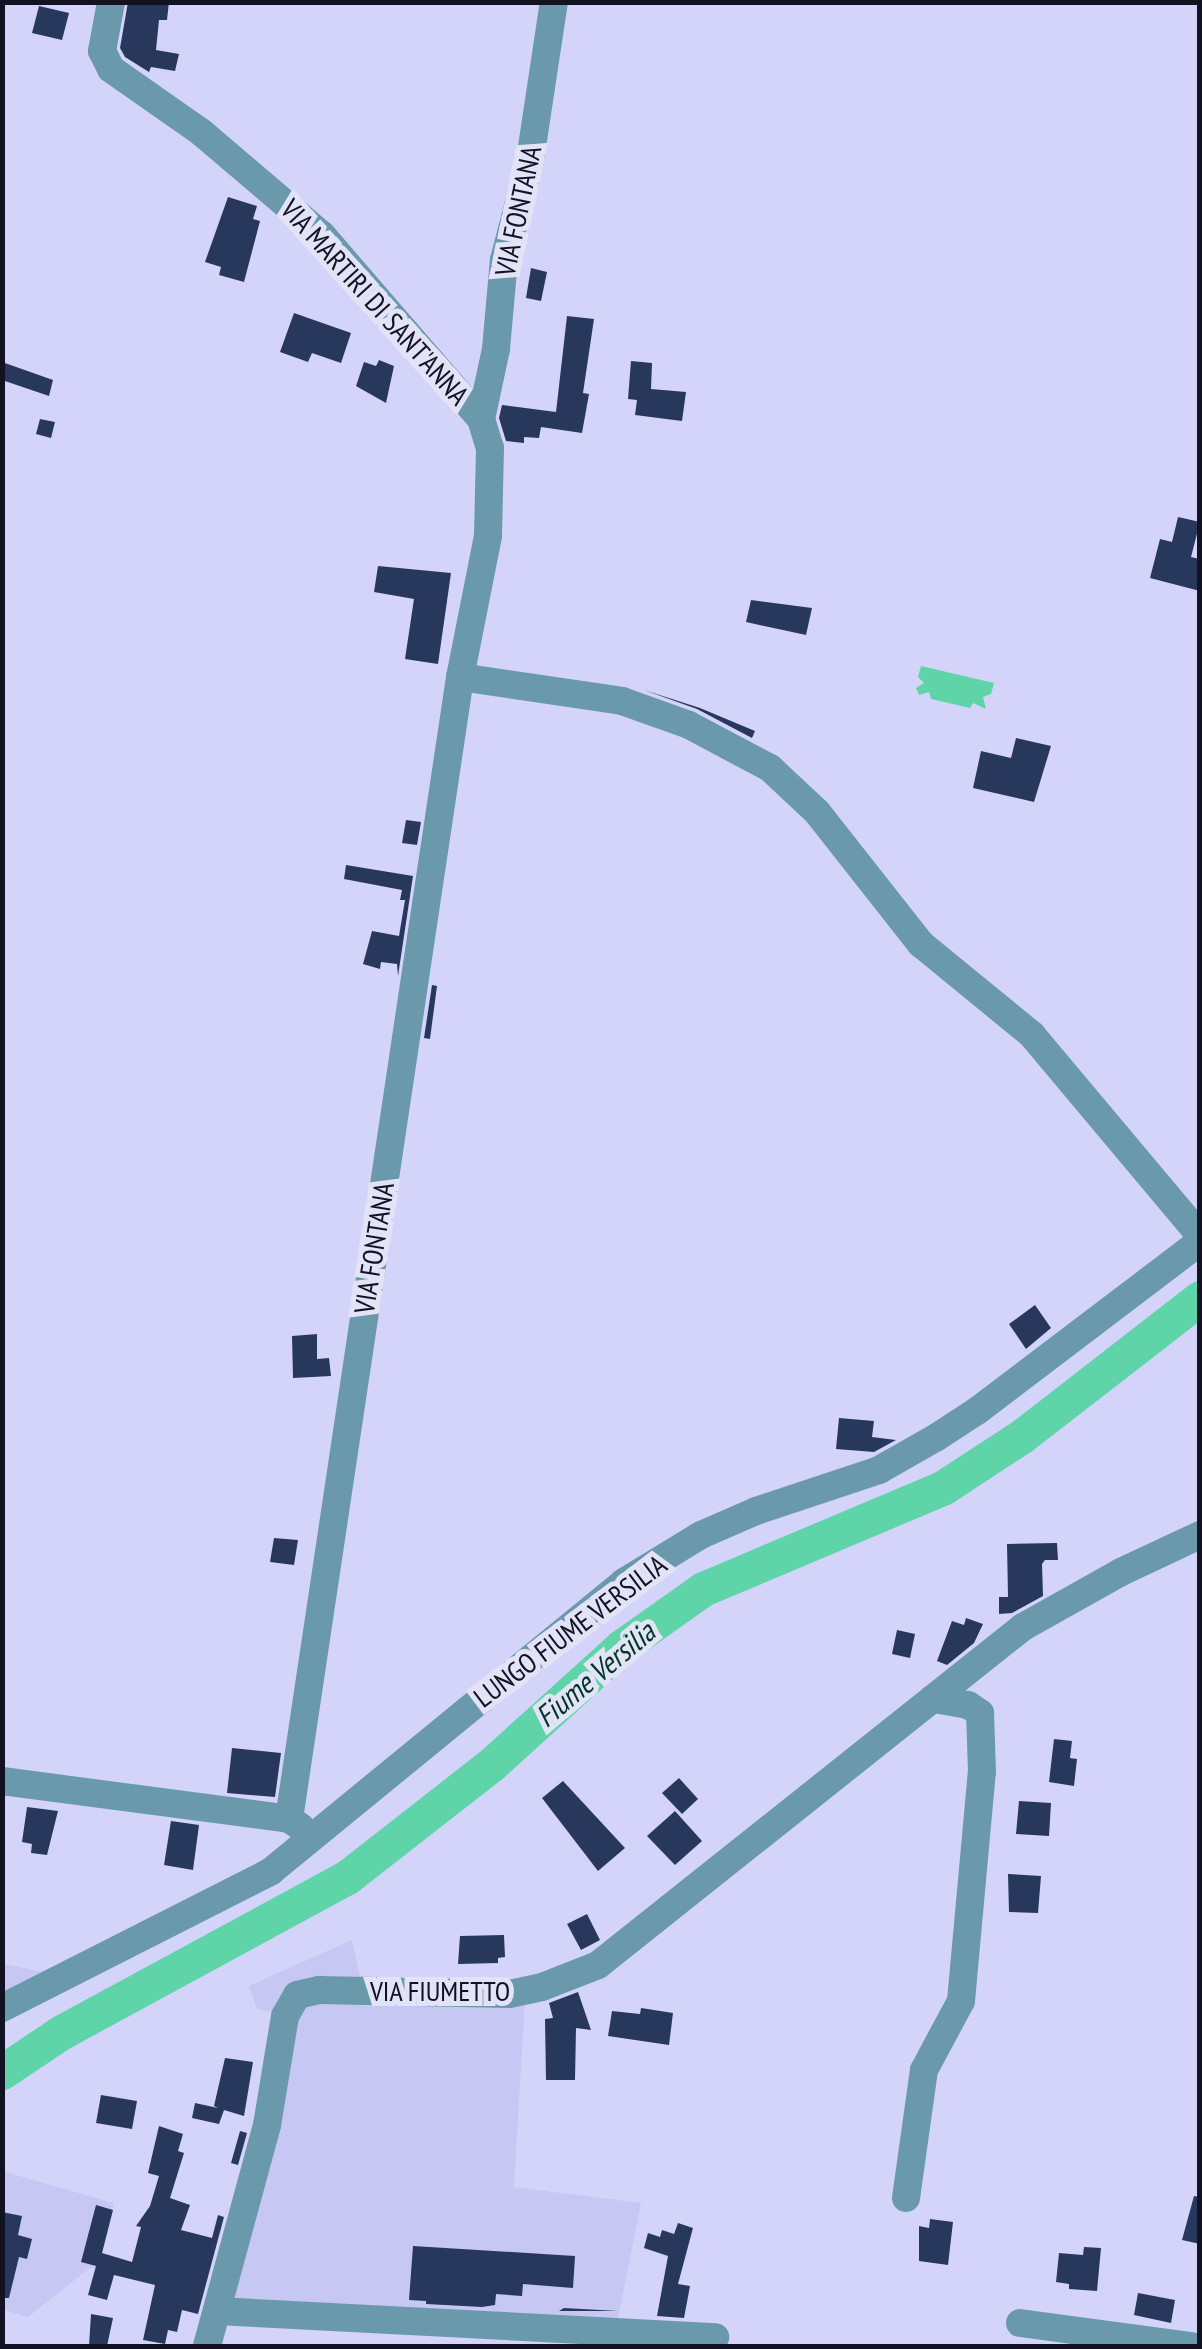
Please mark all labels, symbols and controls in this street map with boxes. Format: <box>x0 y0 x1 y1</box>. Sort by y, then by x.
street label: VIA FONTANA <box>488 142 548 280</box>
street label: VIA MARTIRI DI SANT'ANNA <box>274 192 476 412</box>
street label: VIA FONTANA <box>347 1180 401 1316</box>
street label: LUNGO FIUME VERSILIA <box>467 1547 673 1715</box>
water label: Fiume Versilia <box>528 1613 662 1735</box>
street label: VIA FIUMETTO <box>369 1974 511 2008</box>

